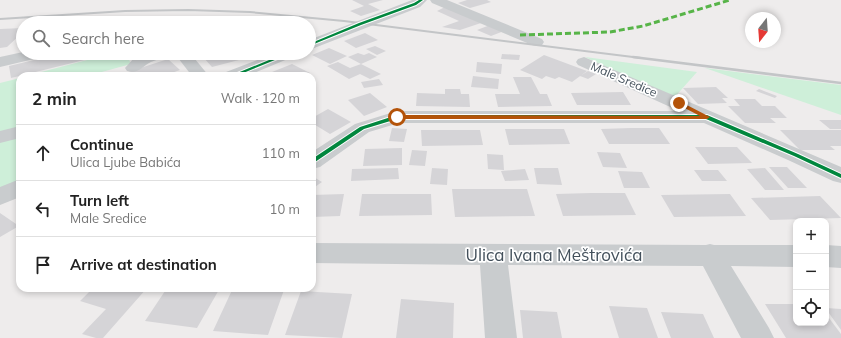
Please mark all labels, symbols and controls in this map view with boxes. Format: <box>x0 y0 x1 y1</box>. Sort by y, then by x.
north arrow <box>745 12 781 48</box>
search box <box>16 16 316 60</box>
icon: search <box>30 27 52 49</box>
text: Search here <box>62 29 144 48</box>
street label: Male Sredice <box>589 58 659 100</box>
text: 2 min <box>32 88 77 109</box>
text: Walk · 120 m <box>221 90 300 106</box>
route end <box>670 94 688 112</box>
route start <box>388 108 406 126</box>
text: Continue <box>70 135 133 154</box>
icon: ahead <box>32 142 54 164</box>
text: 110 m <box>262 145 300 161</box>
text: Ulica Ljube Babića <box>70 154 181 170</box>
text: Turn left <box>70 191 129 210</box>
icon: left <box>32 198 54 220</box>
text: 10 m <box>270 201 300 217</box>
text: Male Sredice <box>70 210 147 226</box>
map controls <box>793 218 829 326</box>
button: + <box>793 218 829 254</box>
street label: Ulica Ivana Meštrovića <box>466 244 642 265</box>
icon: arrive <box>32 254 54 276</box>
button: − <box>793 254 829 290</box>
text: Arrive at destination <box>70 255 217 274</box>
button: locate <box>793 290 829 326</box>

